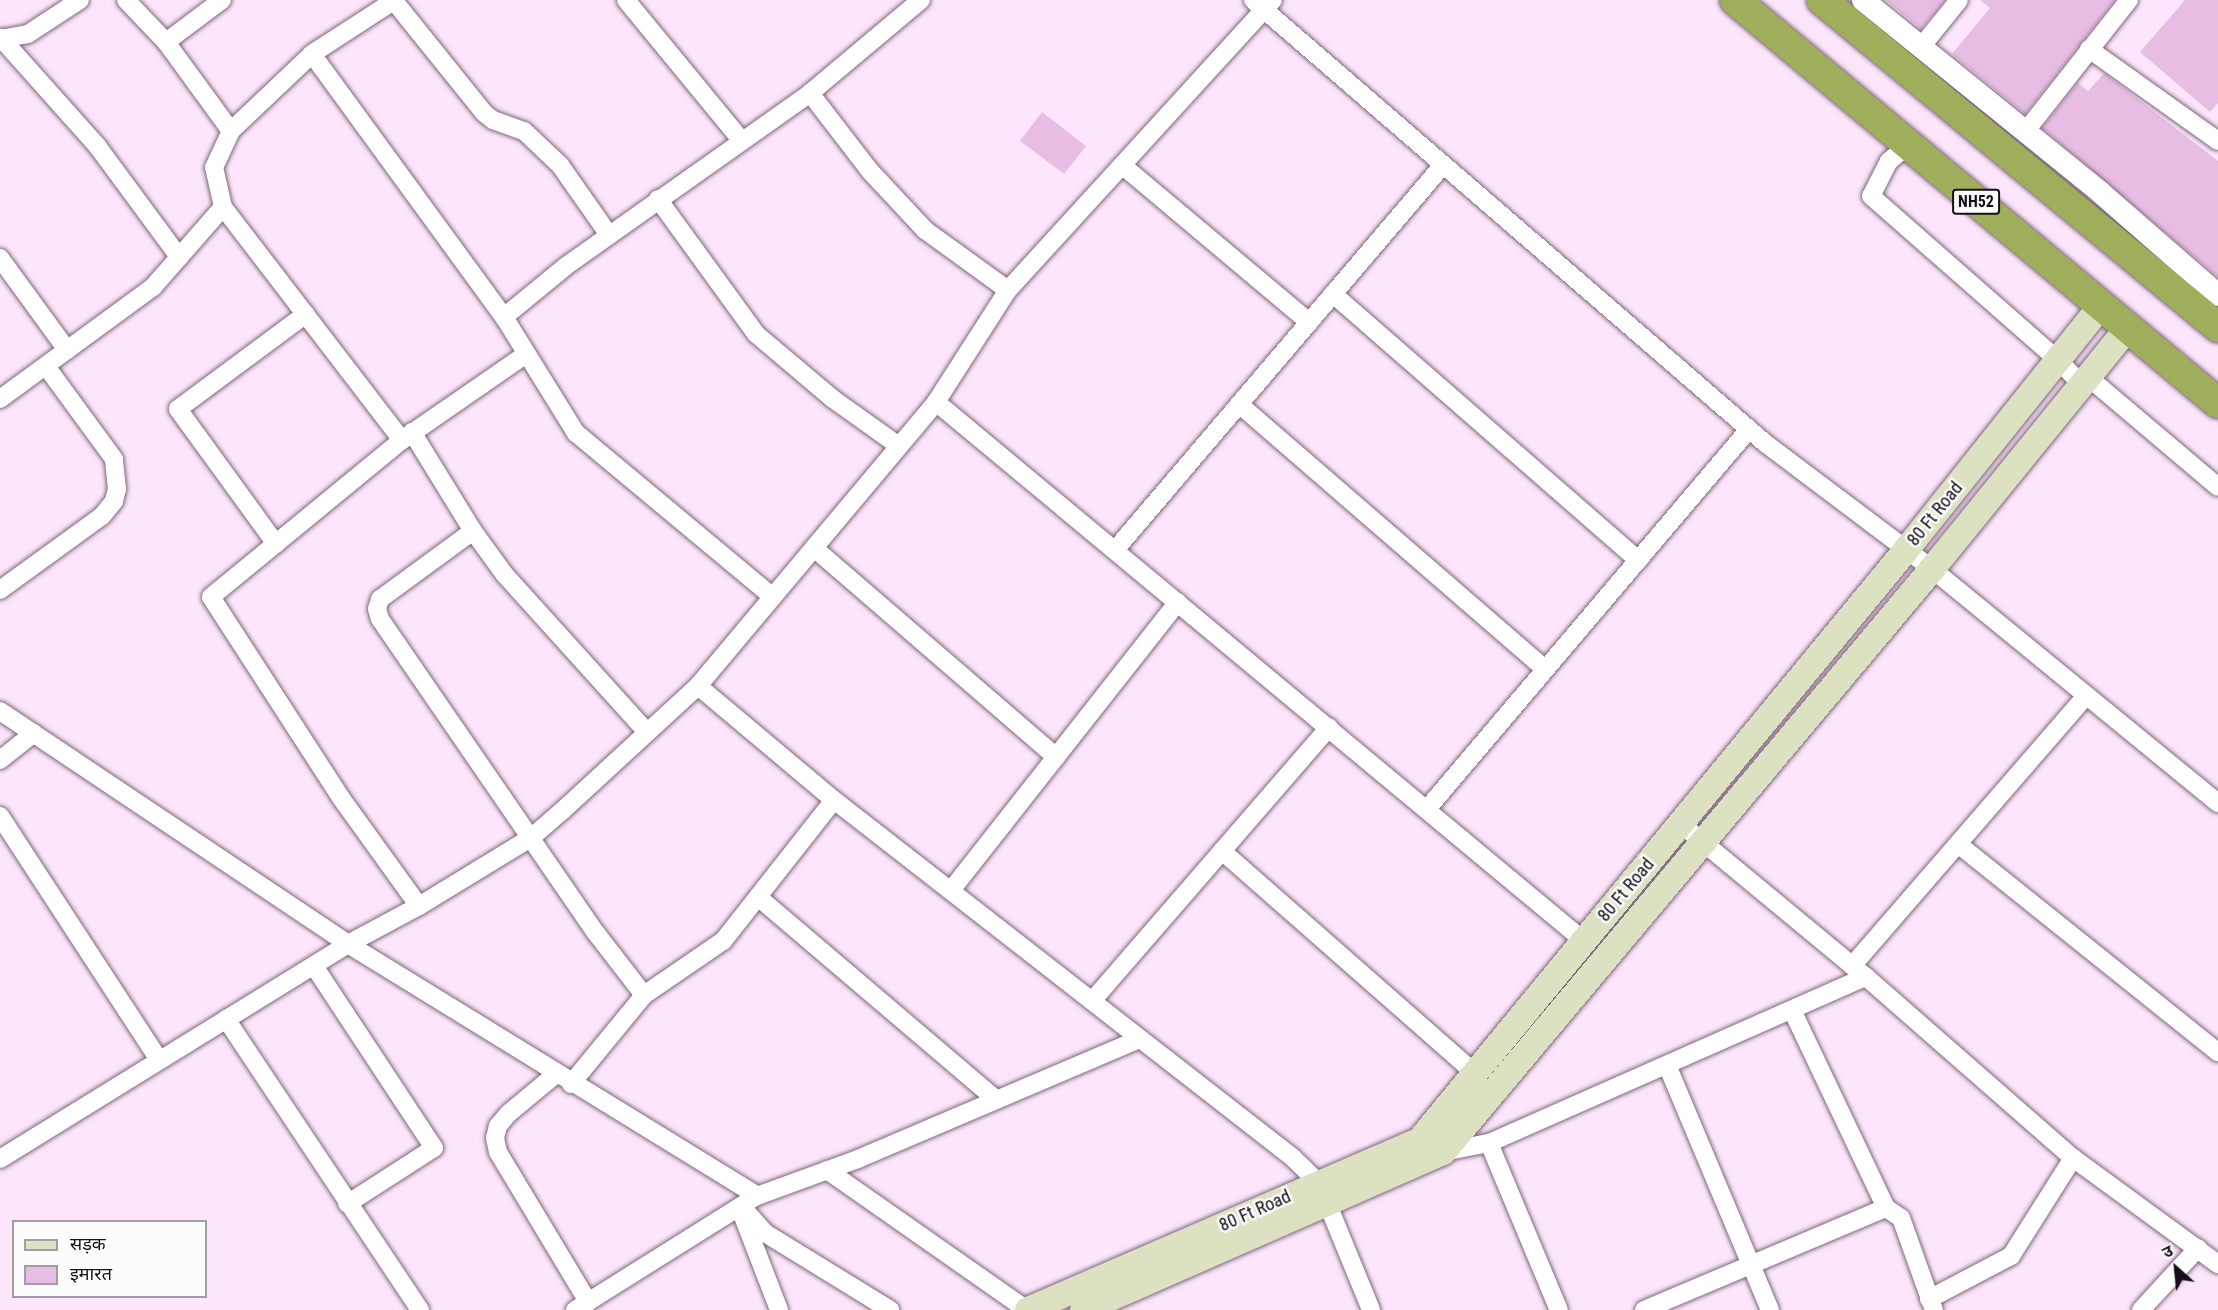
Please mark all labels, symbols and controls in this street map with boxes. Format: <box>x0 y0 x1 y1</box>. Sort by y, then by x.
road number: NH52 <box>1952 189 2000 215</box>
street label: 80 Ft Road <box>1903 478 1967 550</box>
street label: 80 Ft Road <box>1593 854 1659 926</box>
street label: 80 Ft Road <box>1216 1186 1294 1236</box>
legend <box>12 1220 207 1298</box>
text: सड़क <box>70 1233 106 1254</box>
north arrow <box>2146 1238 2206 1298</box>
text: उ <box>2159 1241 2176 1262</box>
text: इमारत <box>70 1263 112 1284</box>

